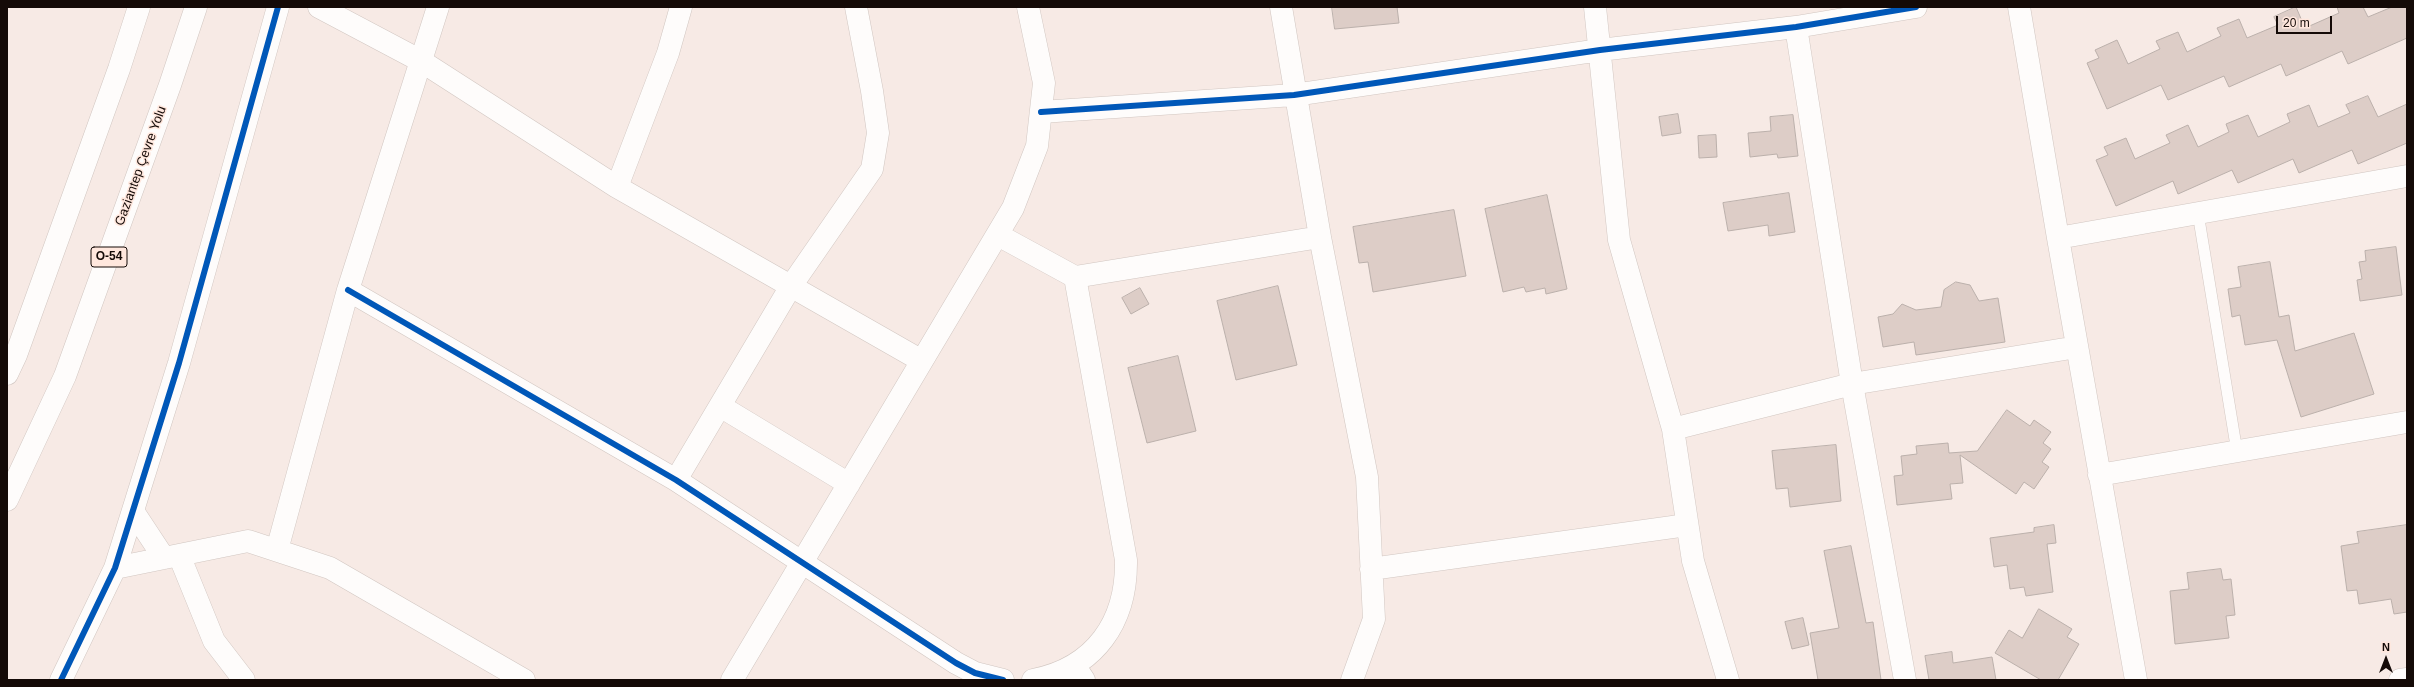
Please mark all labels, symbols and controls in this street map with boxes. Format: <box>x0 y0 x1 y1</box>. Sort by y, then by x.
scale bar <box>2278 8 2334 34</box>
text: 20 m <box>2283 16 2310 30</box>
street label: Gaziantep Çevre Yolu <box>112 104 170 228</box>
road number: O-54 <box>91 247 127 267</box>
north arrow <box>2366 639 2406 679</box>
text: N <box>2382 641 2390 653</box>

